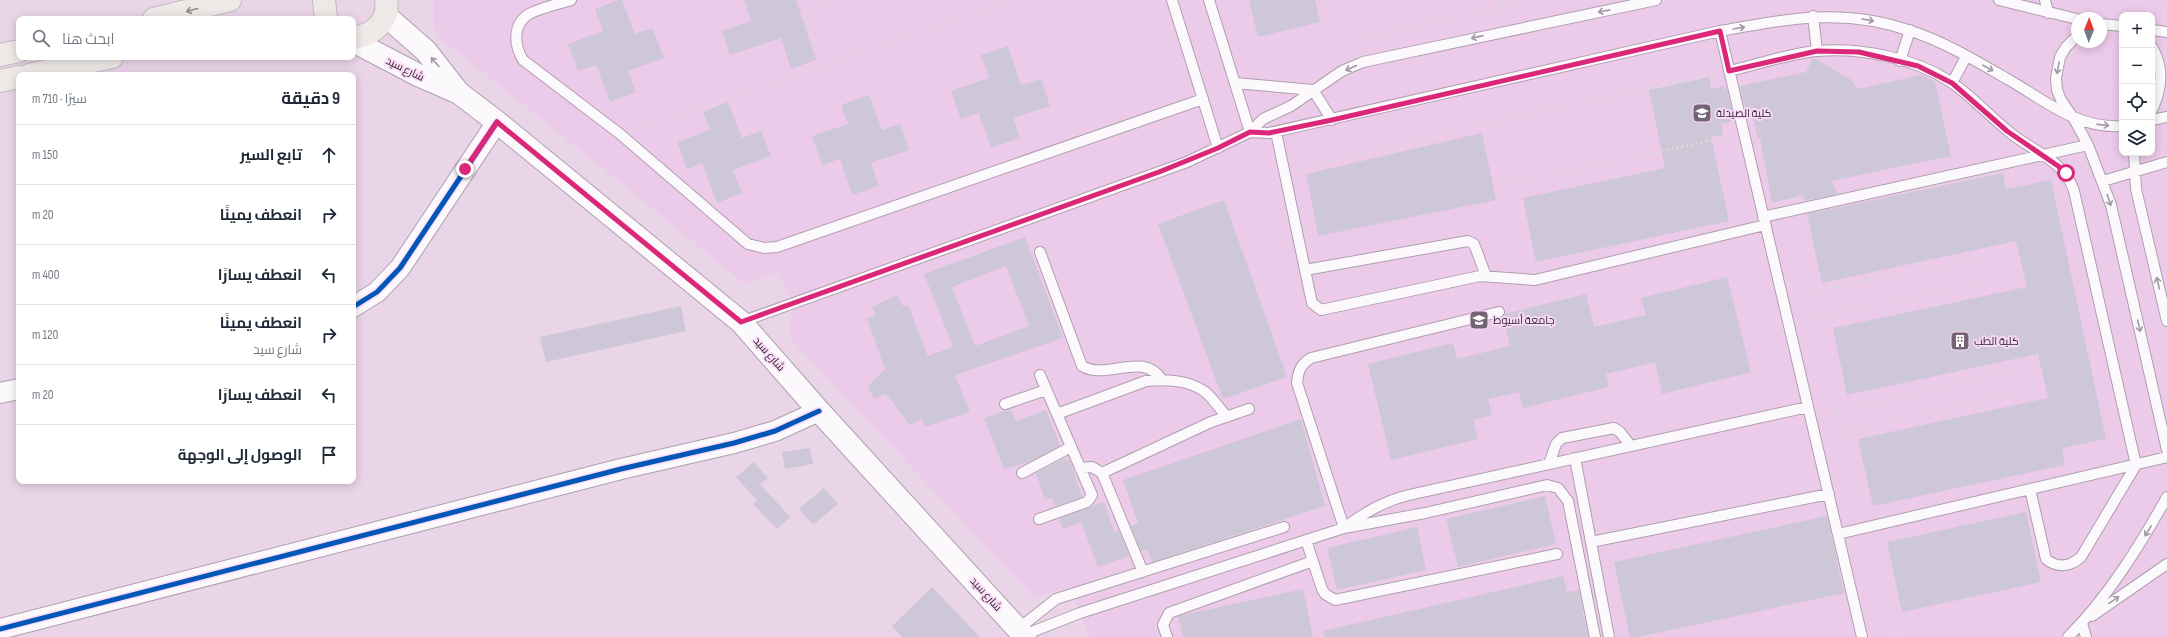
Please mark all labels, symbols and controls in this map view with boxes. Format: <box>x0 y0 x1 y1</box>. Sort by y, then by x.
one-way arrow <box>186 7 199 14</box>
one-way arrow <box>1598 7 1611 15</box>
north arrow <box>2071 12 2107 48</box>
map controls <box>2119 12 2155 156</box>
button: + <box>2119 12 2155 48</box>
search box <box>16 16 356 60</box>
one-way arrow <box>1861 16 1874 24</box>
one-way arrow <box>1732 23 1745 31</box>
icon: search <box>30 27 52 49</box>
text: ابحث هنا <box>62 30 115 49</box>
one-way arrow <box>1470 33 1483 41</box>
button: − <box>2119 48 2155 84</box>
street label: شارع سيد <box>383 54 426 85</box>
one-way arrow <box>431 57 440 68</box>
one-way arrow <box>2053 61 2061 74</box>
one-way arrow <box>1345 65 1357 72</box>
one-way arrow <box>1982 65 1994 73</box>
button: locate <box>2119 84 2155 120</box>
text: 9 دقيقة <box>281 89 340 109</box>
text: سيرًا · 710 m <box>32 91 87 107</box>
school or university icon: كلية الصيدلة <box>1691 102 1713 124</box>
place label: كلية الصيدلة <box>1716 107 1772 120</box>
button: layers <box>2119 120 2155 156</box>
one-way arrow <box>2096 122 2109 129</box>
icon: ahead <box>318 144 340 166</box>
text: تابع السير <box>240 146 302 165</box>
text: 150 m <box>32 147 58 163</box>
route end <box>456 160 474 178</box>
route start <box>2057 164 2075 182</box>
one-way arrow <box>2106 193 2113 206</box>
icon: right <box>318 204 340 226</box>
text: انعطف يمينًا <box>220 206 302 225</box>
text: 20 m <box>32 207 54 223</box>
icon: left <box>318 264 340 286</box>
text: انعطف يسارًا <box>218 266 302 285</box>
text: 400 m <box>32 267 59 283</box>
one-way arrow <box>2154 277 2162 290</box>
school or university icon: جامعة أسيوط <box>1468 309 1490 331</box>
place label: جامعة أسيوط <box>1493 313 1555 327</box>
text: انعطف يمينًا <box>220 314 302 333</box>
one-way arrow <box>2135 319 2143 332</box>
icon: right <box>318 324 340 346</box>
text: 120 m <box>32 327 58 343</box>
building icon: كلية الطب <box>1949 330 1971 352</box>
street label: شارع سيد <box>750 334 787 374</box>
place label: كلية الطب <box>1974 335 2019 348</box>
text: شارع سيد <box>253 342 302 358</box>
icon: left <box>318 384 340 406</box>
text: انعطف يسارًا <box>218 386 302 405</box>
text: 20 m <box>32 387 54 403</box>
icon: arrive <box>318 444 340 466</box>
text: الوصول إلى الوجهة <box>178 446 302 465</box>
one-way arrow <box>2143 525 2151 537</box>
street label: شارع سيد <box>967 574 1005 614</box>
one-way arrow <box>2108 596 2119 604</box>

